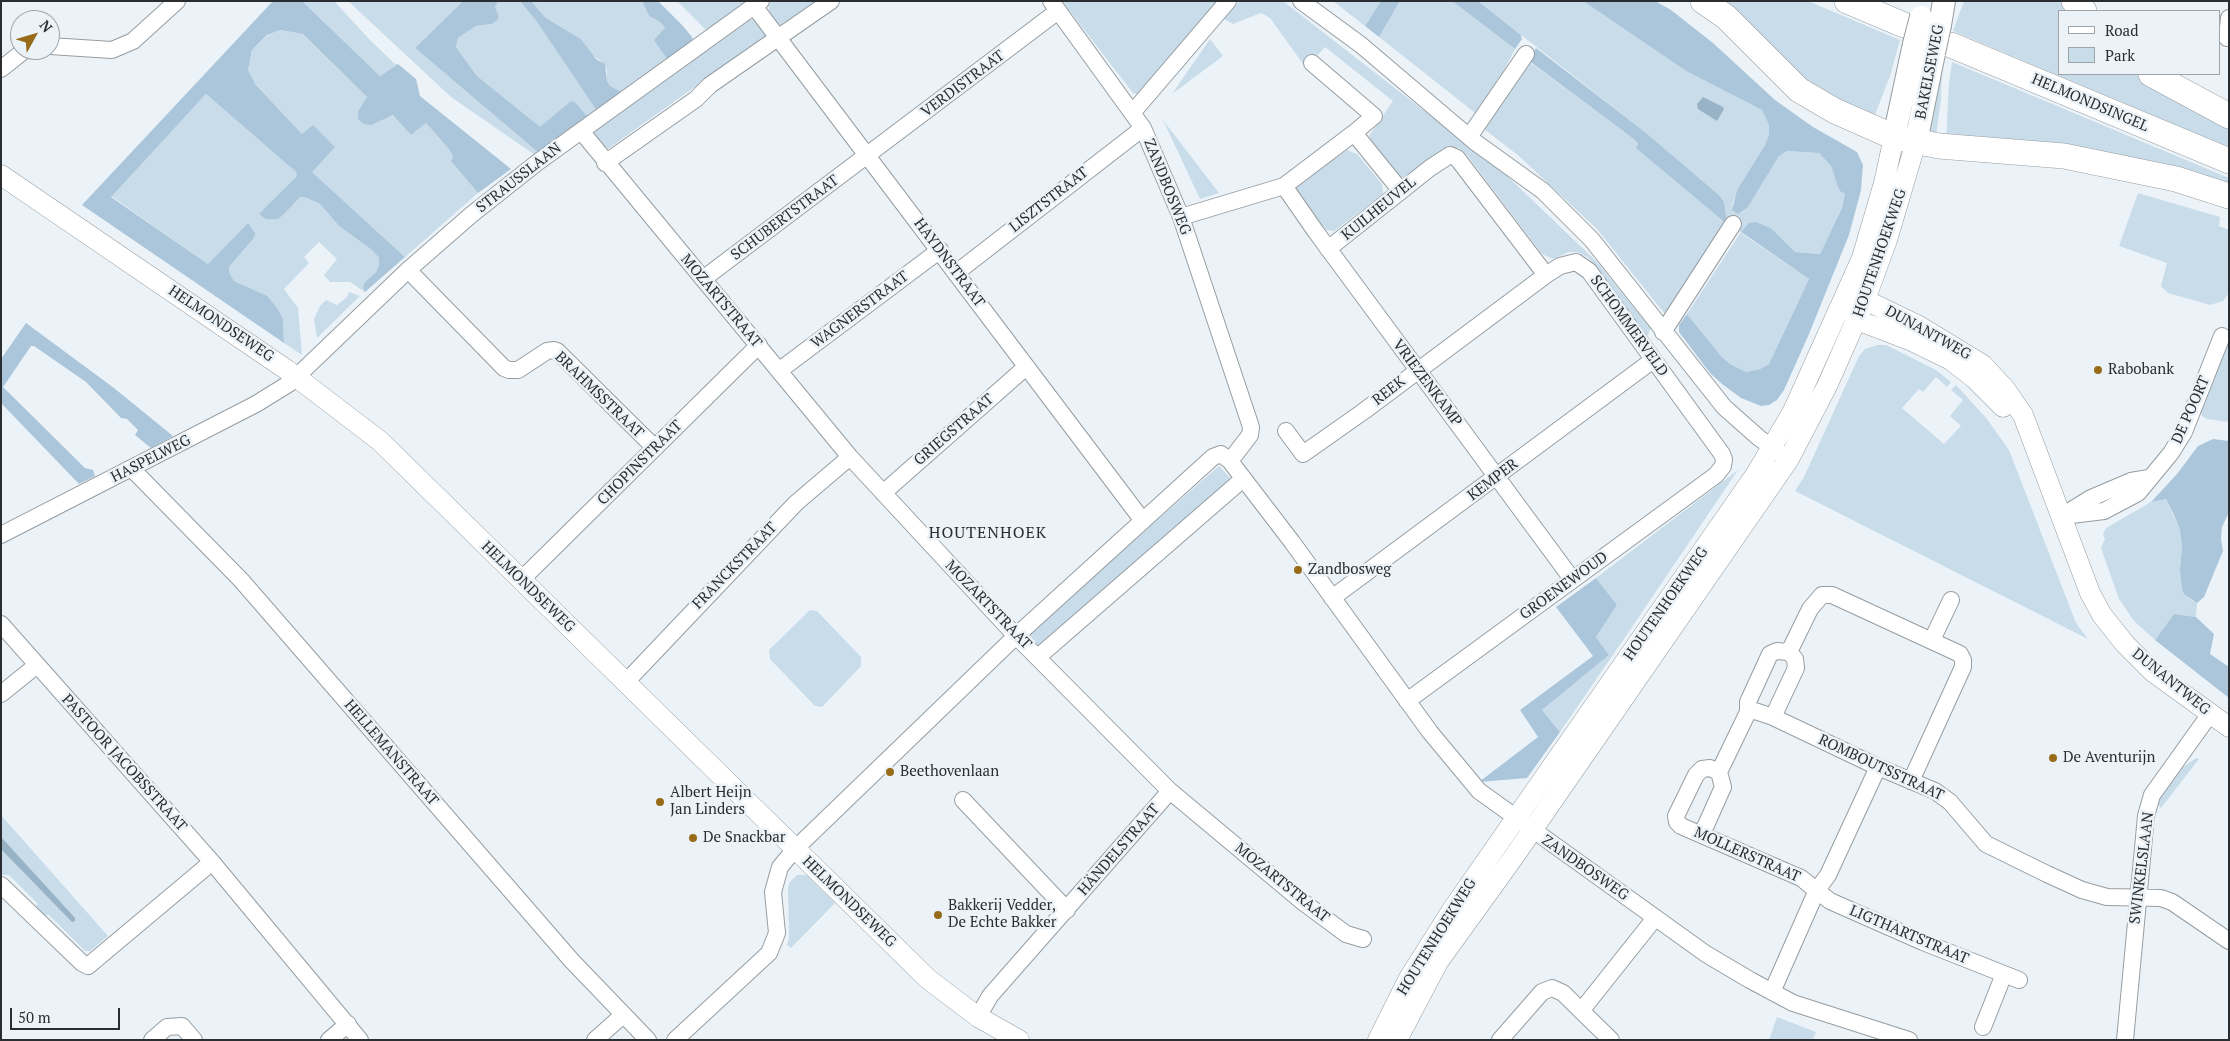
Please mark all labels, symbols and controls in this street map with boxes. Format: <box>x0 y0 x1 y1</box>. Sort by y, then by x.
north arrow <box>10 10 60 60</box>
legend <box>2058 10 2220 75</box>
text: N <box>36 16 57 36</box>
text: Road <box>2105 20 2138 40</box>
street label: BAKELSEWEG <box>1912 23 1948 121</box>
text: Park <box>2105 45 2135 65</box>
street label: VERDISTRAAT <box>918 47 1008 121</box>
street label: HELMONDSINGEL <box>2029 70 2151 136</box>
street label: ZANDBOSWEG <box>1140 136 1194 238</box>
street label: STRAUSSLAAN <box>473 139 565 217</box>
street label: LISZTSTRAAT <box>1006 164 1092 236</box>
street label: SCHUBERTSTRAAT <box>728 172 842 264</box>
street label: KUILHEUVEL <box>1338 174 1420 244</box>
street label: HOUTENHOEKWEG <box>1850 186 1910 320</box>
street label: HAYDNSTRAAT <box>910 215 988 311</box>
street label: MOZARTSTRAAT <box>677 251 765 351</box>
street label: WAGNERSTRAAT <box>808 268 912 352</box>
street label: SCHOMMERVELD <box>1586 272 1672 380</box>
street label: HELMONDSEWEG <box>165 282 277 366</box>
street label: DUNANTWEG <box>1882 302 1974 364</box>
street label: VRIEZENKAMP <box>1388 336 1466 430</box>
street label: BRAHMSSTRAAT <box>551 348 647 442</box>
place label: Rabobank <box>2108 361 2174 379</box>
marker: Rabobank <box>2092 364 2104 376</box>
street label: REEK <box>1369 373 1409 409</box>
street label: DE POORT <box>2168 373 2214 447</box>
street label: GRIEGSTRAAT <box>910 391 998 469</box>
street label: CHOPINSTRAAT <box>594 417 686 509</box>
street label: HASPELWEG <box>108 431 194 487</box>
street label: KEMPER <box>1464 455 1522 505</box>
street label: FRANCKSTRAAT <box>689 519 781 613</box>
district label: HOUTENHOEK <box>928 523 1048 543</box>
street label: HELMONDSEWEG <box>477 538 579 636</box>
street label: HOUTENHOEKWEG <box>1620 544 1712 664</box>
street label: GROENEWOUD <box>1517 548 1611 624</box>
street label: MOZARTSTRAAT <box>941 557 1035 653</box>
place label: Zandbosweg <box>1308 561 1391 579</box>
marker: Zandbosweg <box>1292 564 1304 576</box>
street label: DUNANTWEG <box>2128 645 2214 719</box>
street label: PASTOOR JACOBSSTRAAT <box>58 691 190 835</box>
street label: HELLEMANSTRAAT <box>340 696 442 810</box>
street label: ROMBOUTSSTRAAT <box>1815 731 1947 805</box>
place label: De Aventurijn <box>2063 749 2155 767</box>
marker: De Aventurijn <box>2047 752 2059 764</box>
place label: Beethovenlaan <box>900 763 999 781</box>
marker: Beethovenlaan <box>884 766 896 778</box>
place label: Albert Heijn Jan Linders <box>670 784 752 819</box>
marker: Albert Heijn Jan Linders <box>654 796 666 808</box>
street label: HÄNDELSTRAAT <box>1074 801 1164 899</box>
street label: SWINKELSLAAN <box>2126 811 2158 925</box>
street label: MOLLERSTRAAT <box>1691 824 1803 886</box>
place label: De Snackbar <box>703 829 786 847</box>
street label: ZANDBOSWEG <box>1538 831 1632 905</box>
marker: De Snackbar <box>687 832 699 844</box>
street label: MOZARTSTRAAT <box>1231 839 1333 927</box>
street label: HELMONDSEWEG <box>798 853 900 951</box>
street label: HOUTENHOEKWEG <box>1394 875 1480 999</box>
place label: Bakkerij Vedder, De Echte Bakker <box>948 897 1056 932</box>
street label: LIGTHARTSTRAAT <box>1847 902 1971 968</box>
marker: Bakkerij Vedder, De Echte Bakker <box>932 909 944 921</box>
scale bar <box>12 998 122 1030</box>
text: 50 m <box>18 1007 51 1027</box>

